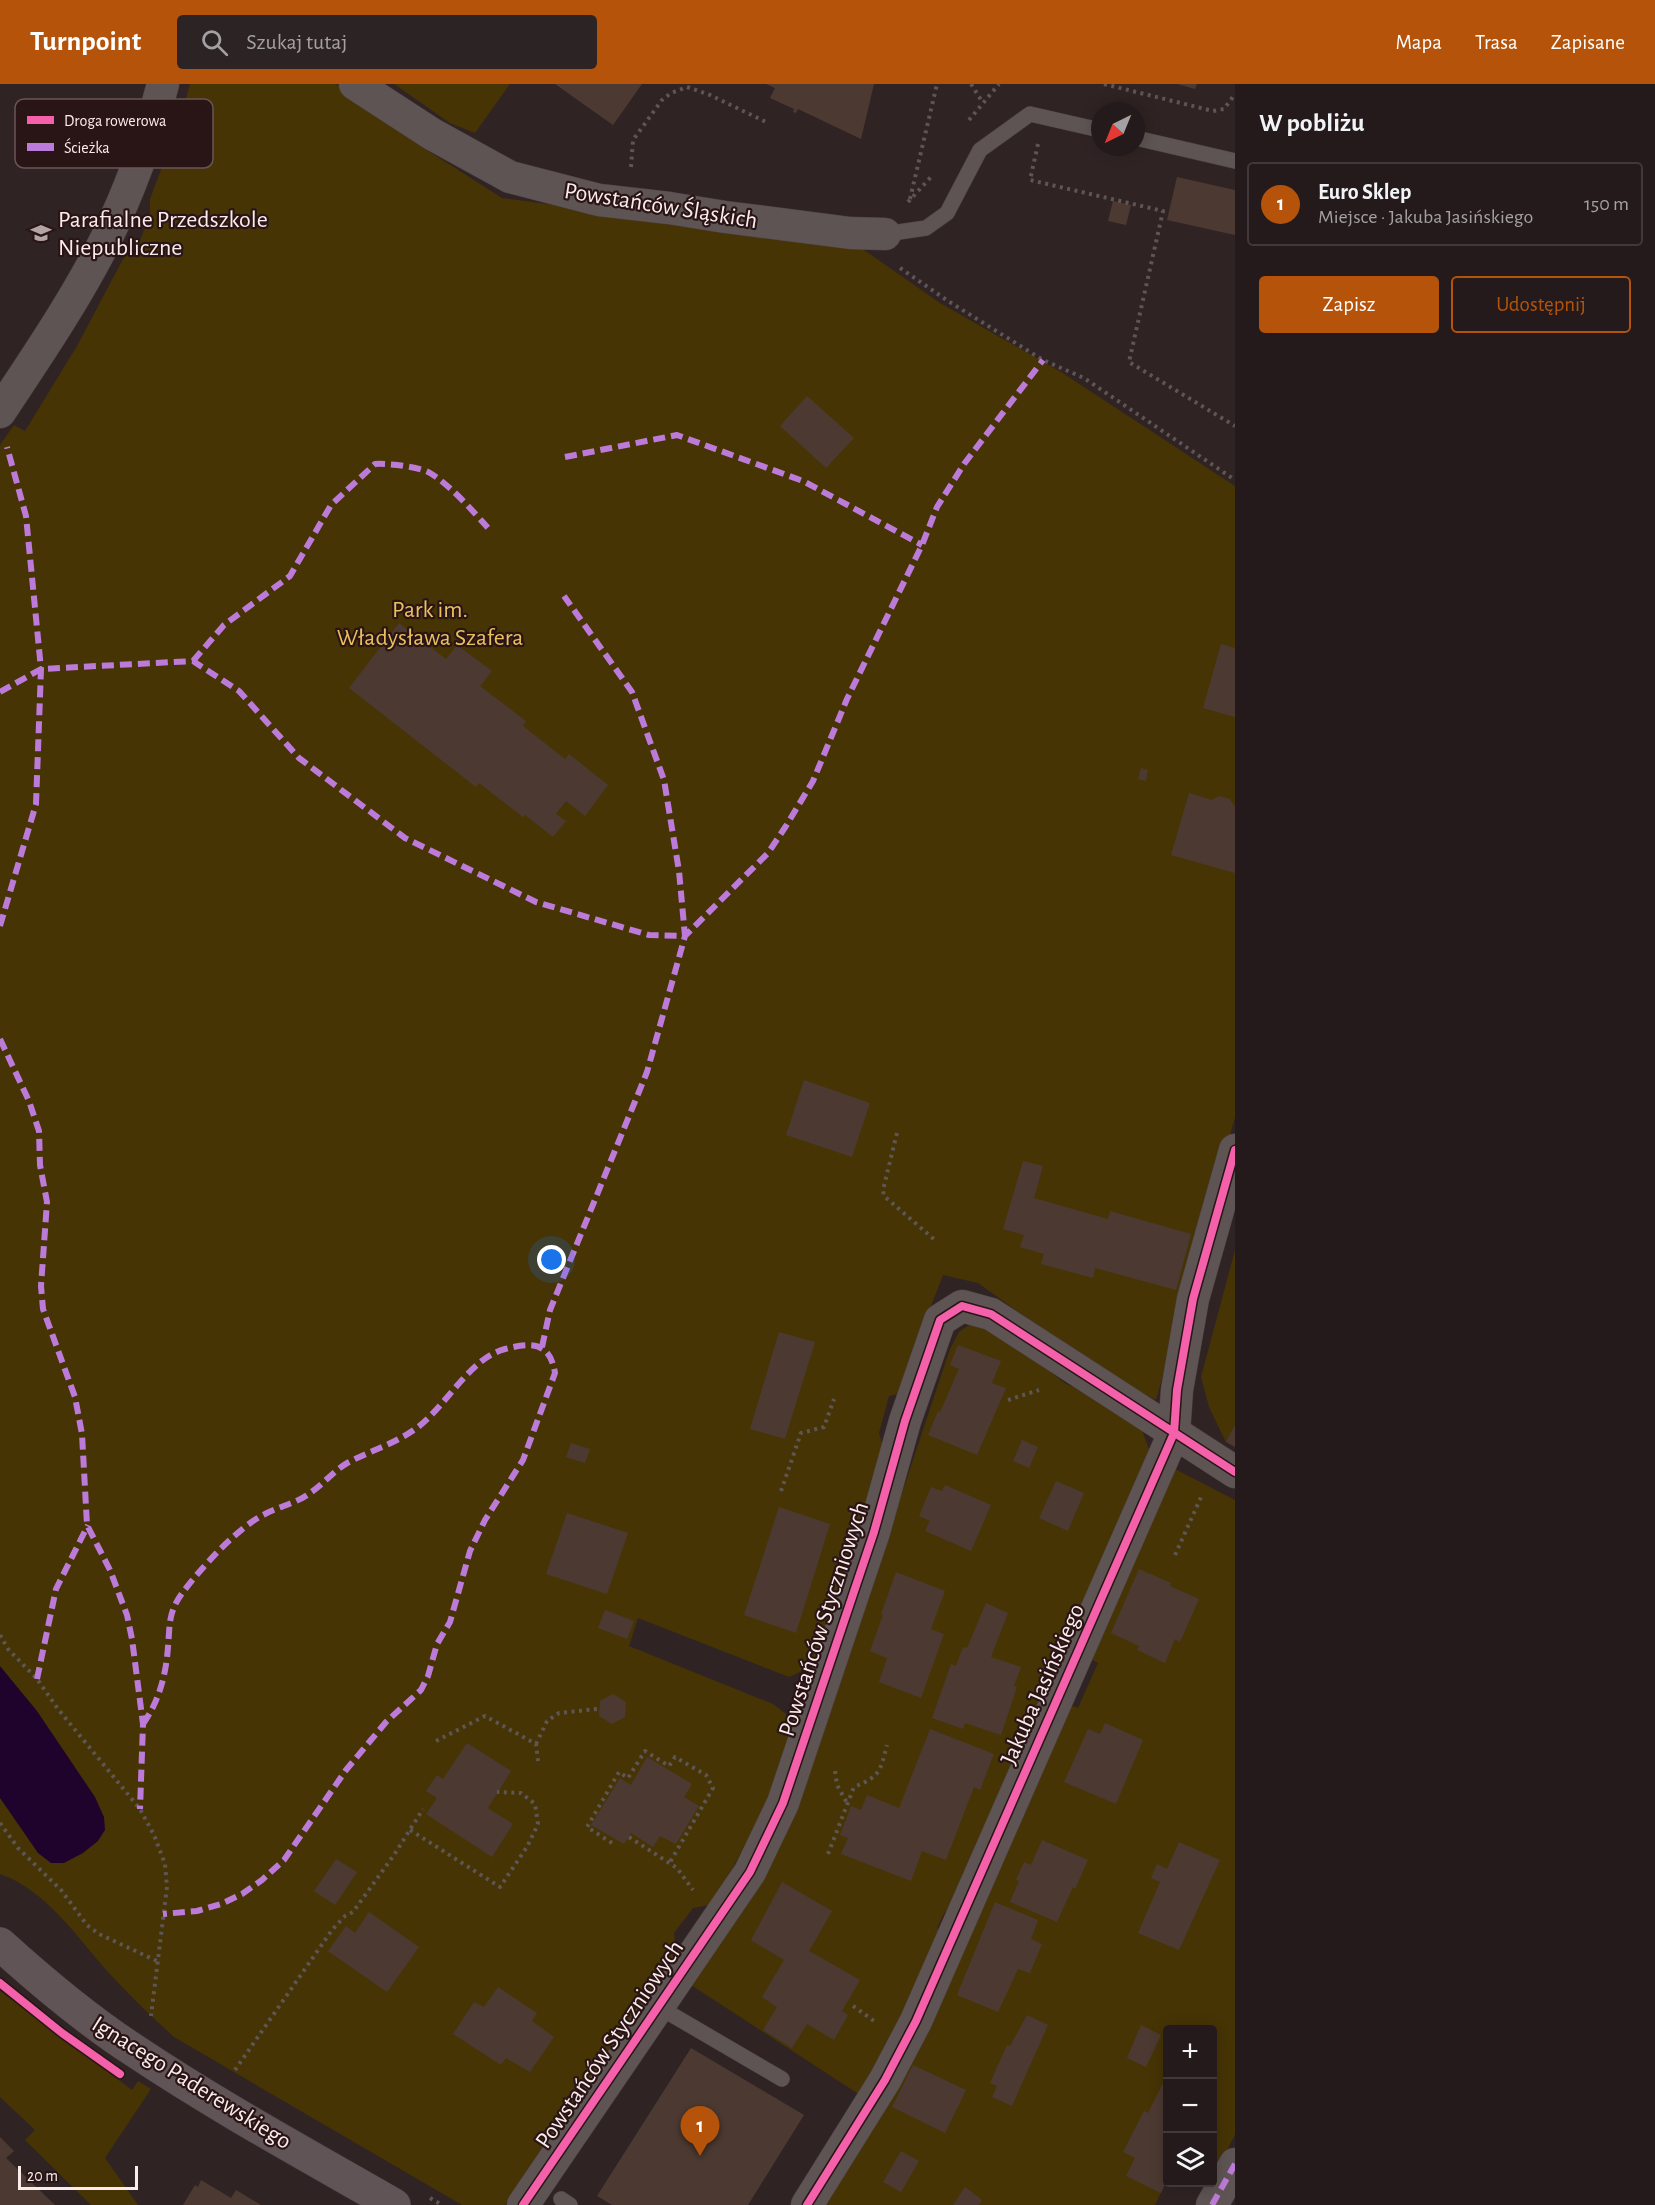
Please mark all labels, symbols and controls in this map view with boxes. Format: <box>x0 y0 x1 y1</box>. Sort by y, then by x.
search box <box>177 15 597 69</box>
icon: search <box>198 26 231 59</box>
text: Turnpoint <box>30 28 141 56</box>
text: Szukaj tutaj <box>246 31 347 53</box>
text: Mapa <box>1396 32 1442 53</box>
text: Trasa <box>1475 32 1518 53</box>
text: Zapisane <box>1551 32 1625 53</box>
legend <box>15 99 213 168</box>
north arrow <box>1091 102 1145 156</box>
text: W pobliżu <box>1259 110 1365 136</box>
text: Droga rowerowa <box>64 113 166 129</box>
text: Ścieżka <box>64 137 110 156</box>
street label: Powstańców Śląskich <box>563 177 759 233</box>
text: Euro Sklep <box>1318 181 1411 203</box>
text: 1 <box>1277 194 1284 214</box>
text: 150 m <box>1584 194 1629 214</box>
text: Miejsce · Jakuba Jasińskiego <box>1318 207 1533 227</box>
place label: Parafialne Przedszkole Niepubliczne <box>58 208 268 260</box>
school or university icon: Parafialne Przedszkole Niepubliczne <box>29 221 53 245</box>
button: Zapisz <box>1259 276 1439 333</box>
button: Udostępnij <box>1451 276 1631 333</box>
park label: Park im. Władysława Szafera <box>337 598 523 650</box>
your location <box>537 1245 566 1274</box>
street label: Powstańców Styczniowych <box>775 1499 873 1740</box>
street label: Jakuba Jasińskiego <box>997 1600 1089 1769</box>
street label: Powstańców Styczniowych <box>531 1936 688 2153</box>
street label: Ignacego Paderewskiego <box>88 2012 295 2154</box>
map controls <box>1163 2025 1217 2187</box>
button: + <box>1163 2025 1217 2079</box>
button: − <box>1163 2079 1217 2133</box>
pin: 1 <box>680 2106 720 2156</box>
button: layers <box>1163 2133 1217 2187</box>
scale bar <box>18 2163 138 2190</box>
text: 20 m <box>27 2168 58 2184</box>

